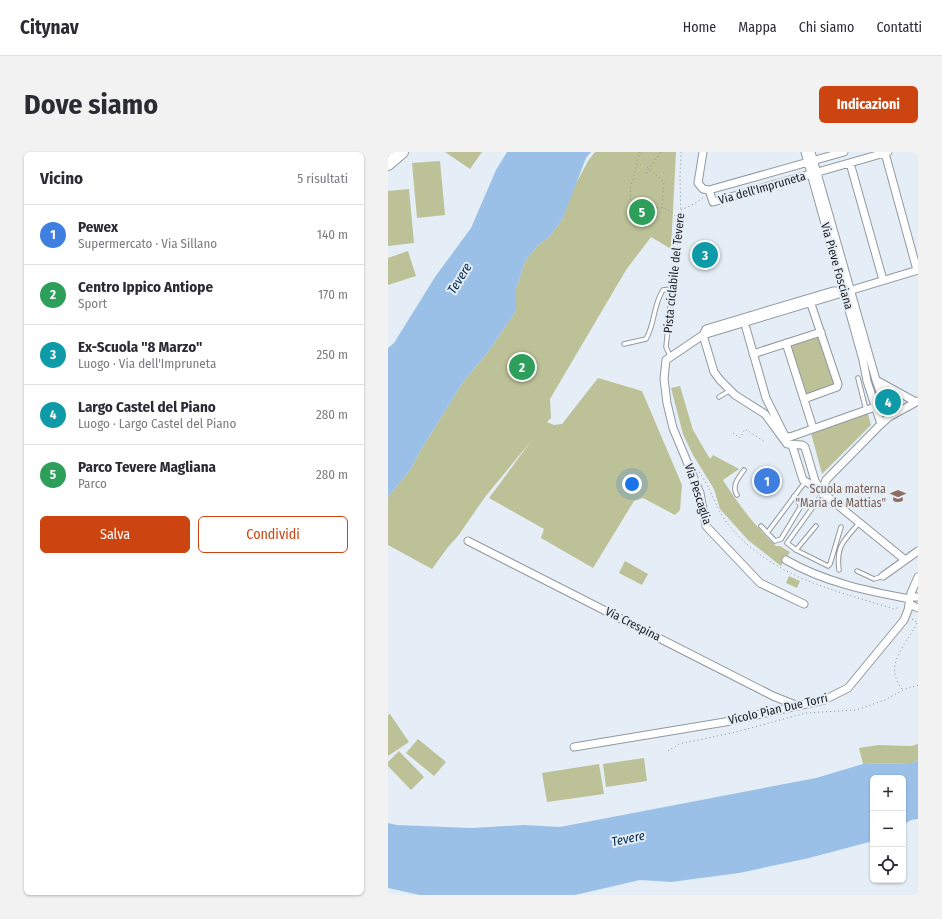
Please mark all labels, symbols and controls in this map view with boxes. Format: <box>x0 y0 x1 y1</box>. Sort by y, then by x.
text: Citynav <box>20 16 79 39</box>
text: Home <box>683 19 716 36</box>
text: Mappa <box>738 19 777 36</box>
text: Chi siamo <box>799 19 854 36</box>
text: Contatti <box>876 19 922 36</box>
button: Indicazioni <box>819 86 918 123</box>
text: Dove siamo <box>24 88 158 121</box>
text: Vicino <box>40 168 83 189</box>
street label: Via dell'Impruneta <box>717 169 807 207</box>
text: 5 risultati <box>297 171 348 186</box>
pin: 5 <box>629 197 655 227</box>
street label: Pista ciclabile del Tevere <box>661 212 687 334</box>
text: Pewex <box>78 218 118 236</box>
street label: Via Pieve Fosciana <box>818 221 856 311</box>
text: 1 <box>50 227 56 242</box>
text: 140 m <box>317 227 348 242</box>
text: Supermercato · Via Sillano <box>78 236 217 251</box>
pin: 3 <box>692 240 718 270</box>
water label: Tevere <box>444 260 475 296</box>
text: Centro Ippico Antiope <box>78 278 213 296</box>
text: 2 <box>50 287 56 302</box>
text: 170 m <box>318 287 348 302</box>
text: Sport <box>78 296 107 311</box>
text: Ex-Scuola "8 Marzo" <box>78 338 202 356</box>
text: 3 <box>50 347 56 362</box>
text: 250 m <box>316 347 348 362</box>
pin: 2 <box>509 352 535 382</box>
text: Luogo · Via dell'Impruneta <box>78 356 216 371</box>
pin: 4 <box>875 387 901 417</box>
text: Largo Castel del Piano <box>78 398 216 416</box>
text: 4 <box>50 407 56 422</box>
text: 280 m <box>316 407 348 422</box>
text: Luogo · Largo Castel del Piano <box>78 416 236 431</box>
text: Parco Tevere Magliana <box>78 458 216 476</box>
street label: Via Pescaglia <box>682 462 714 526</box>
pin: 1 <box>754 466 780 496</box>
text: 5 <box>50 467 56 482</box>
text: 280 m <box>316 467 348 482</box>
your location <box>622 474 642 494</box>
text: Parco <box>78 476 107 491</box>
place label: Scuola materna "Maria de Mattias" <box>795 482 886 510</box>
school or university icon: Scuola materna "Maria de Mattias" <box>889 487 907 505</box>
button: Salva <box>40 516 190 553</box>
button: Condividi <box>198 516 348 553</box>
street label: Via Crespina <box>603 604 663 644</box>
street label: Vicolo Pian Due Torri <box>727 691 829 727</box>
map controls <box>870 775 906 883</box>
button: + <box>870 775 906 811</box>
button: − <box>870 811 906 847</box>
water label: Tevere <box>610 828 646 849</box>
button: locate <box>870 847 906 883</box>

